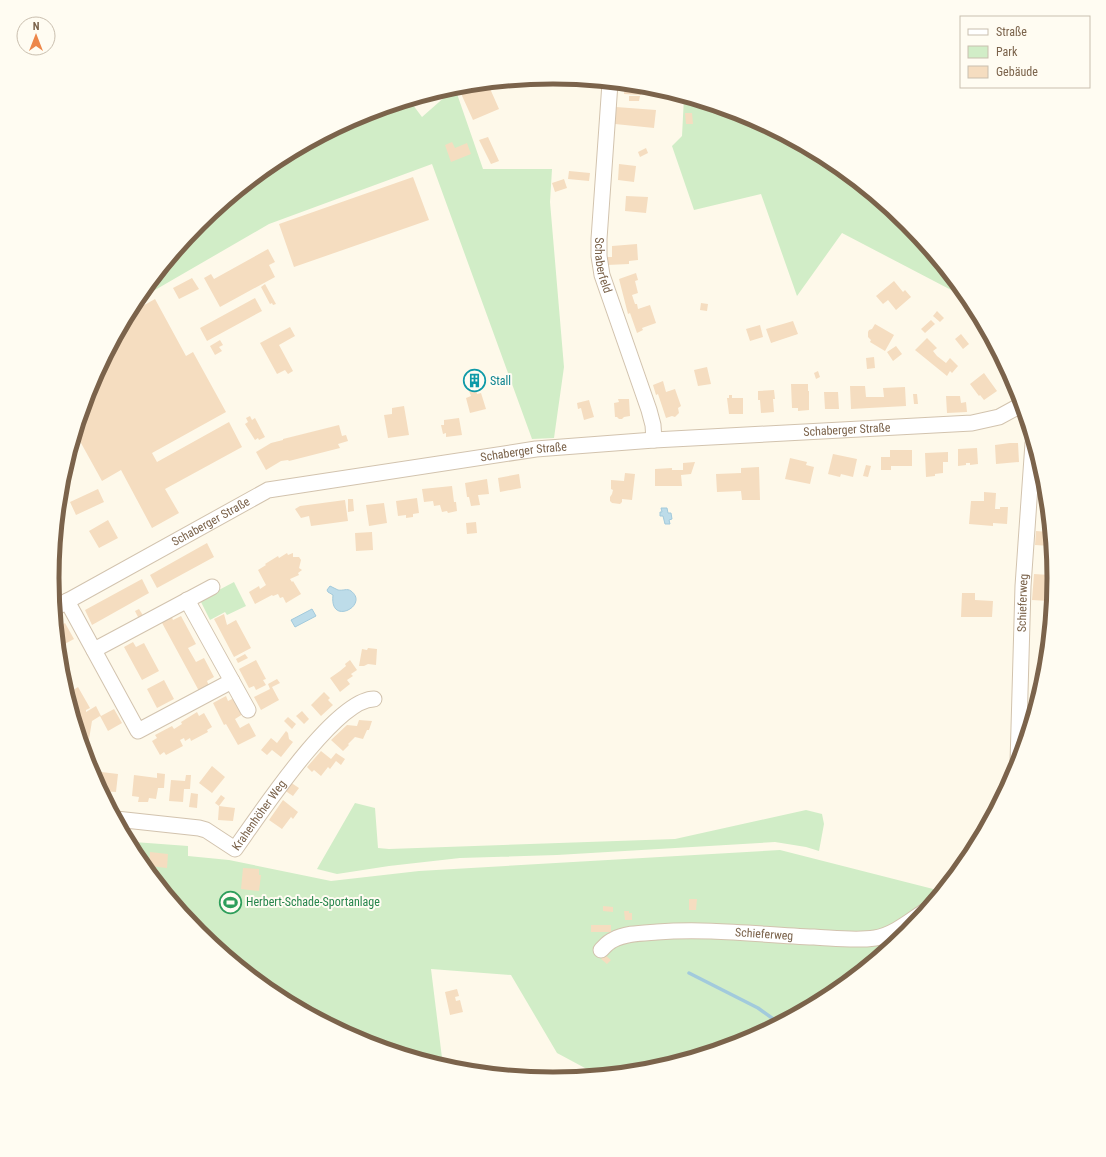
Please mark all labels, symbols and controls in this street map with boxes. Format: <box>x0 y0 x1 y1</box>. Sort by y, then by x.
north arrow <box>16 16 56 56</box>
legend <box>960 16 1090 88</box>
text: N <box>33 20 40 33</box>
text: Straße <box>996 25 1027 39</box>
text: Park <box>996 45 1018 59</box>
text: Gebäude <box>996 65 1038 79</box>
street label: Schaberfeld <box>592 237 615 295</box>
building icon: Stall <box>461 368 487 394</box>
place label: Stall <box>490 374 511 388</box>
street label: Schaberger Straße <box>803 420 891 439</box>
street label: Schaberger Straße <box>479 440 568 464</box>
street label: Schaberger Straße <box>169 494 253 549</box>
street label: Schieferweg <box>1015 573 1031 632</box>
street label: Krahenhöher Weg <box>229 777 289 853</box>
sports icon: Herbert-Schade-Sportanlage <box>218 889 244 915</box>
place label: Herbert-Schade-Sportanlage <box>246 895 380 909</box>
street label: Schieferweg <box>735 925 794 943</box>

